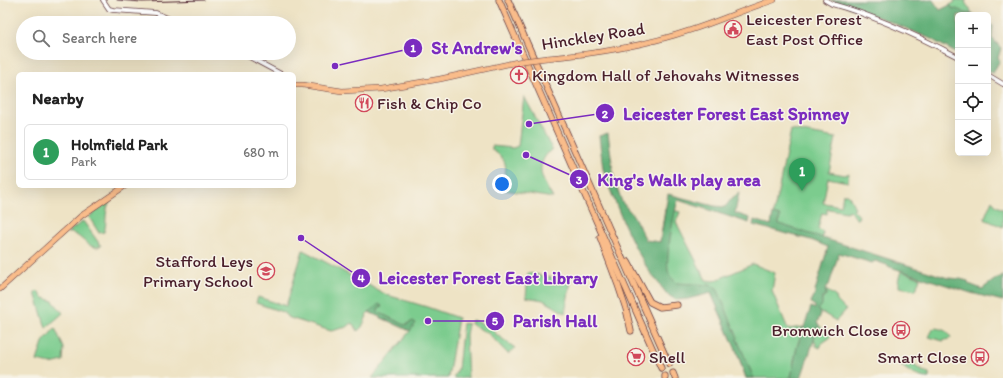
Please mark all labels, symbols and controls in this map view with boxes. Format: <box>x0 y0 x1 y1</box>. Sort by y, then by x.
place label: Leicester Forest East Post Office <box>746 9 863 49</box>
map controls <box>955 12 991 156</box>
button: + <box>955 12 991 48</box>
search box <box>16 16 296 60</box>
street label: Hinckley Road <box>540 18 647 54</box>
public building icon: Leicester Forest East Post Office <box>723 19 743 39</box>
icon: search <box>30 27 52 49</box>
text: Search here <box>62 29 137 47</box>
callout: St Andrew's <box>403 33 531 63</box>
text: St Andrew's <box>431 37 523 59</box>
text: 1 <box>410 41 416 55</box>
button: − <box>955 48 991 84</box>
church icon: Kingdom Hall of Jehovahs Witnesses <box>509 65 529 85</box>
place label: Kingdom Hall of Jehovahs Witnesses <box>532 65 799 85</box>
button: locate <box>955 84 991 120</box>
text: Nearby <box>32 88 84 108</box>
restaurant icon: Fish & Chip Co <box>354 93 374 113</box>
place label: Fish & Chip Co <box>377 93 482 113</box>
callout: Leicester Forest East Spinney <box>595 98 857 128</box>
text: Leicester Forest East Spinney <box>623 103 850 125</box>
text: 2 <box>602 107 609 121</box>
button: layers <box>955 120 991 156</box>
text: Holmfield Park <box>71 136 168 154</box>
text: 1 <box>43 145 49 160</box>
text: 680 m <box>243 145 279 160</box>
text: Park <box>71 154 97 169</box>
pin: 1 <box>789 158 815 191</box>
callout: King's Walk play area <box>569 164 769 194</box>
text: King's Walk play area <box>597 169 761 191</box>
text: 3 <box>576 173 583 187</box>
your location <box>492 174 512 194</box>
place label: Stafford Leys Primary School <box>143 251 253 291</box>
school or university icon: Stafford Leys Primary School <box>256 261 276 281</box>
callout: Leicester Forest East Library <box>351 263 605 293</box>
text: Leicester Forest East Library <box>378 267 598 289</box>
text: 4 <box>357 271 365 285</box>
callout: Parish Hall <box>485 306 606 336</box>
text: Parish Hall <box>513 310 598 332</box>
text: 5 <box>492 314 499 328</box>
place label: Bromwich Close <box>771 320 888 340</box>
bus stop icon: Bromwich Close <box>891 320 911 340</box>
supermarket icon: Shell <box>626 347 646 367</box>
place label: Shell <box>649 347 686 367</box>
place label: Smart Close <box>878 347 967 367</box>
bus stop icon: Smart Close <box>970 347 990 367</box>

